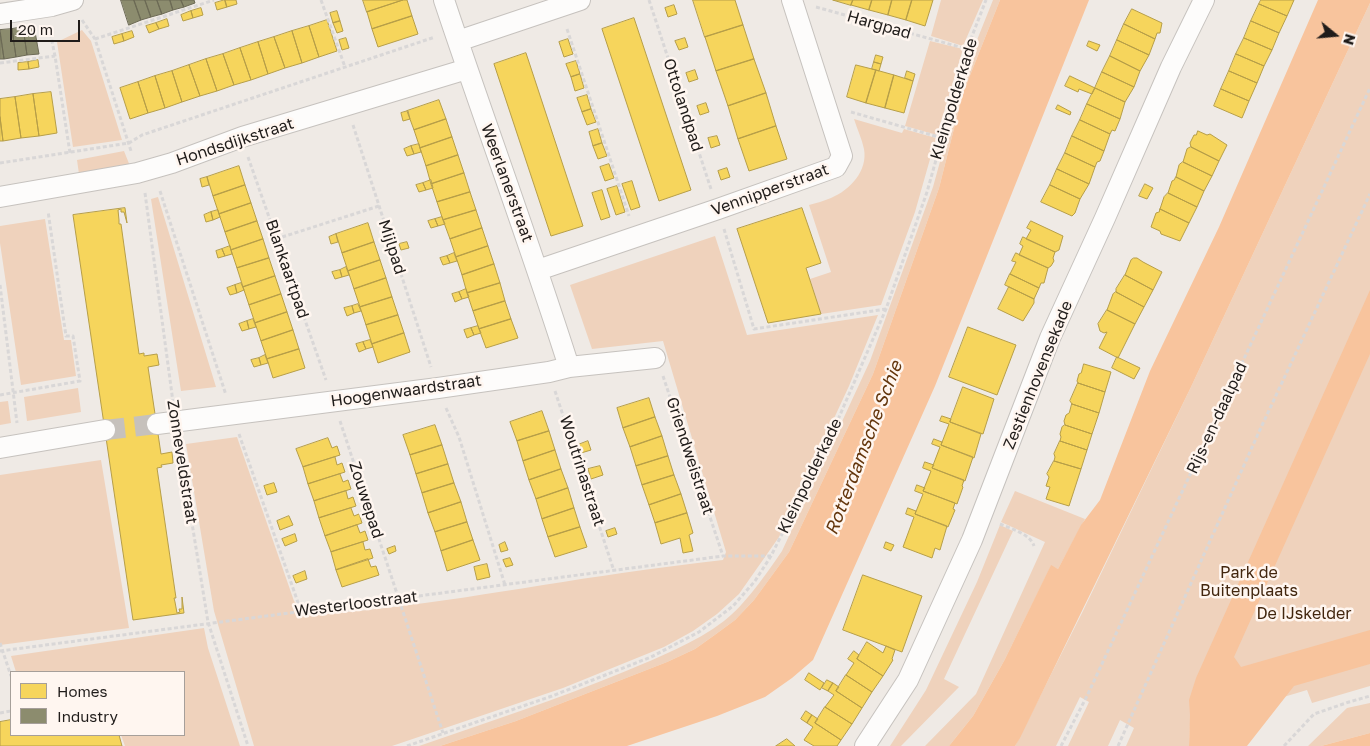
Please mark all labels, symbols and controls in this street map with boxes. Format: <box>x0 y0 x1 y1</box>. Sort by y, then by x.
street label: Hargpad <box>845 7 913 43</box>
scale bar <box>12 10 82 42</box>
north arrow <box>1310 10 1360 60</box>
text: 20 m <box>18 20 53 38</box>
text: N <box>1340 32 1360 47</box>
street label: Kleinpolderkade <box>926 36 982 162</box>
street label: Ottolandpad <box>659 56 707 154</box>
street label: Hondsdijkstraat <box>174 114 296 170</box>
street label: Weerlanerstraat <box>477 121 537 245</box>
street label: Vennipperstraat <box>709 160 831 220</box>
street label: Blankaartpad <box>261 217 313 321</box>
street label: Mijlpad <box>374 217 410 277</box>
street label: Zestienhovensekade <box>999 298 1077 452</box>
water label: Rotterdamsche Schie <box>821 358 907 538</box>
street label: Rijs-en-daalpad <box>1183 359 1251 477</box>
street label: Hoogenwaardstraat <box>329 371 483 411</box>
street label: Griendweistraat <box>662 395 718 517</box>
street label: Zonneveldstraat <box>163 399 201 525</box>
street label: Woutrinastraat <box>555 413 609 529</box>
street label: Kleinpolderkade <box>774 415 846 537</box>
street label: Zouwepad <box>345 459 387 541</box>
park label: Park de Buitenplaats <box>1200 563 1298 601</box>
street label: Westerloostraat <box>293 587 419 621</box>
park label: De IJskelder <box>1256 604 1352 624</box>
legend <box>10 671 185 736</box>
text: Homes <box>57 682 107 700</box>
text: Industry <box>57 707 118 725</box>

